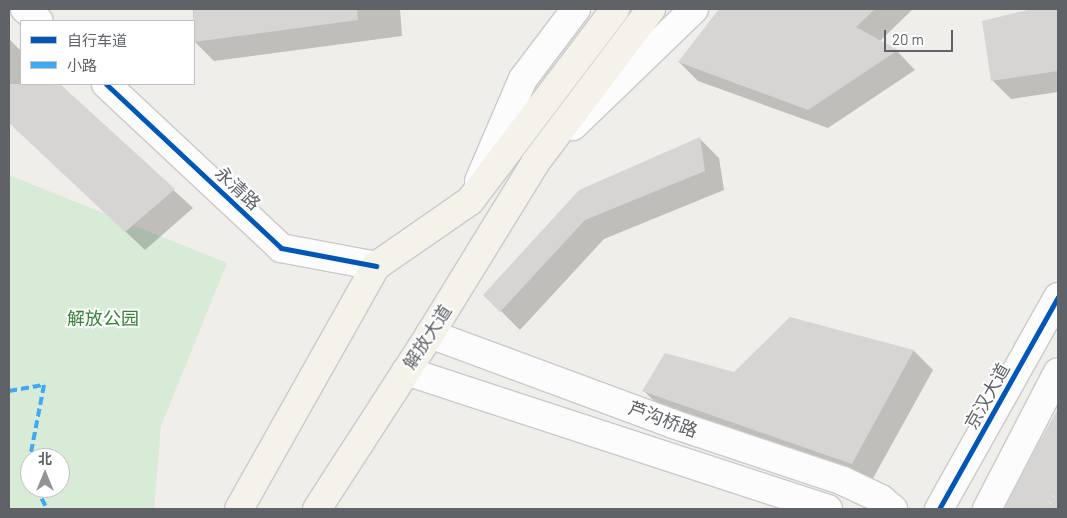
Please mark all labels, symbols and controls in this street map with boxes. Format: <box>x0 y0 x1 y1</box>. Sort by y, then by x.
legend <box>20 20 195 85</box>
scale bar <box>887 20 956 52</box>
text: 20 m <box>892 30 924 48</box>
text: 自行车道 <box>67 31 127 49</box>
text: 小路 <box>67 56 97 74</box>
street label: 永清路 <box>211 162 265 214</box>
street label: 解放大道 <box>398 301 456 373</box>
park label: 解放公园 <box>67 307 139 329</box>
street label: 京汉大道 <box>960 359 1014 433</box>
street label: 芦沟桥路 <box>625 397 701 441</box>
north arrow <box>20 448 70 498</box>
text: 北 <box>38 450 52 467</box>

